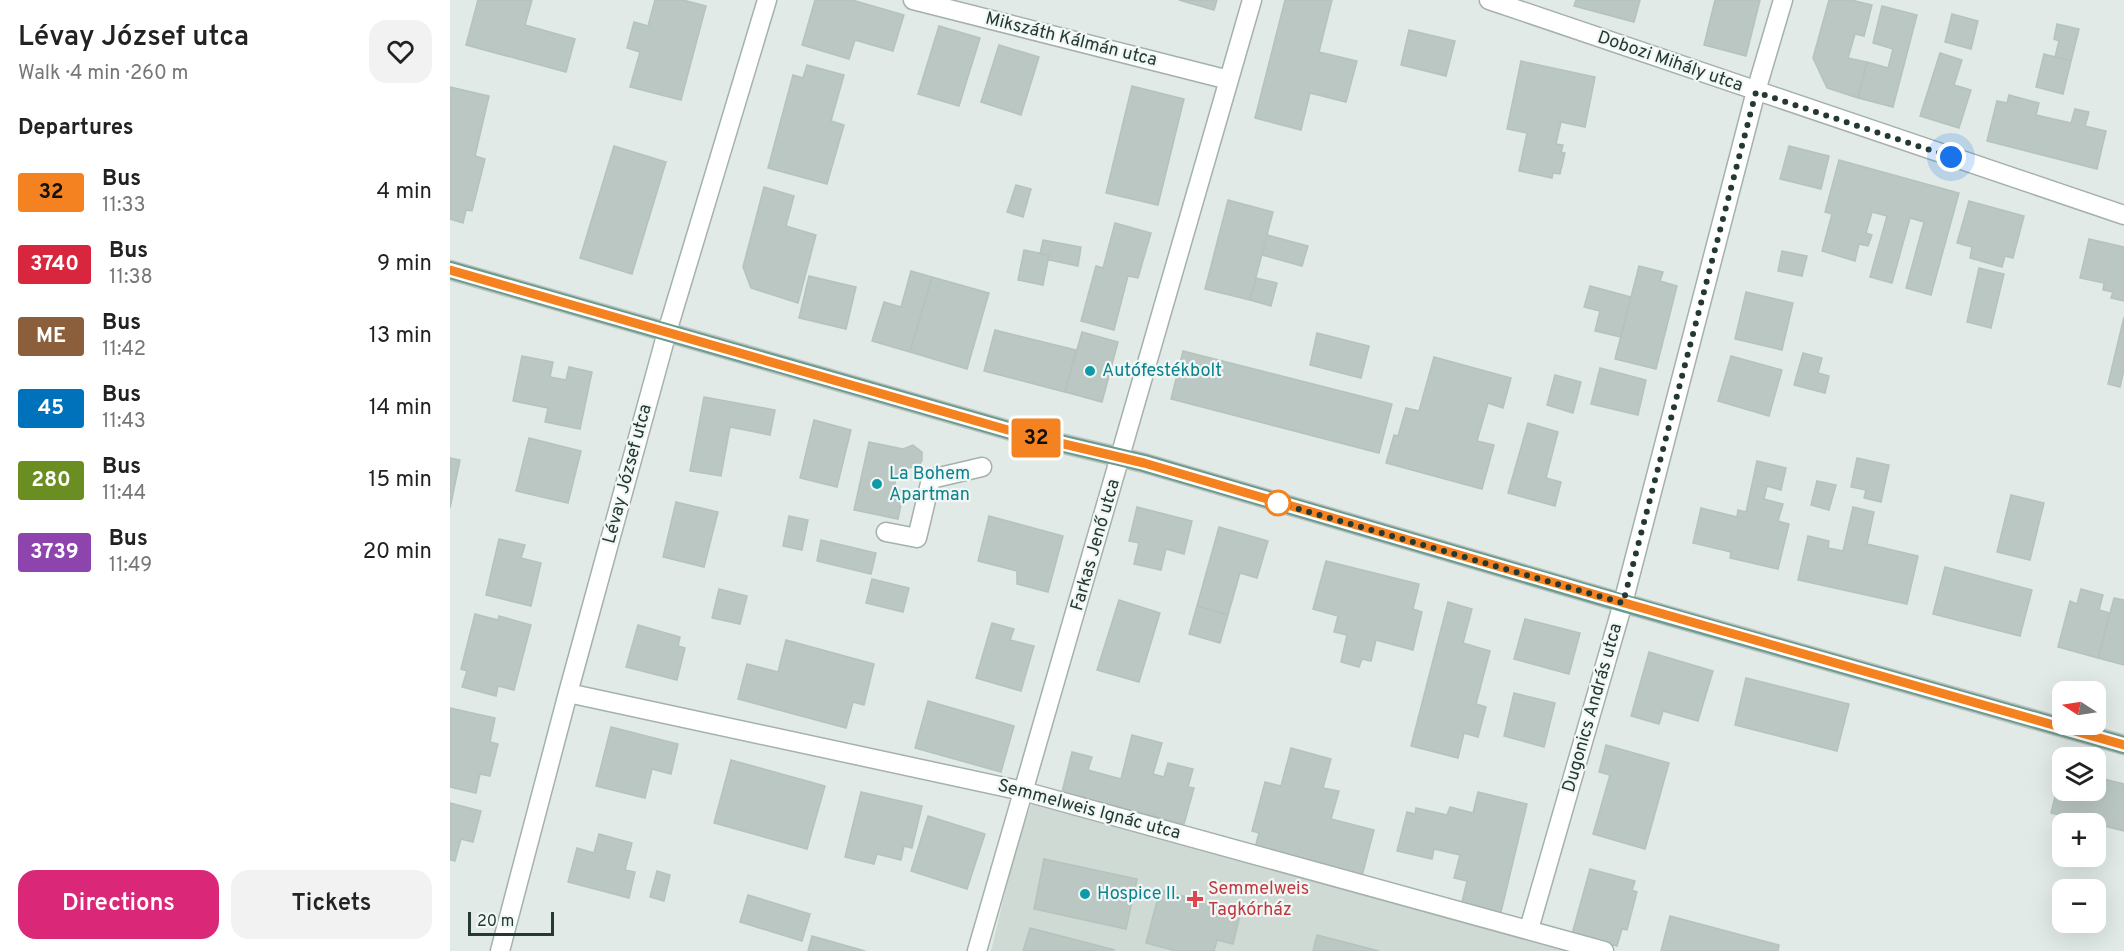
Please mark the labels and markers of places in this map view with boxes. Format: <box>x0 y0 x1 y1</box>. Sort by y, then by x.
place label: Autófestékbolt <box>1102 360 1222 383</box>
marker: Autófestékbolt <box>1083 364 1097 378</box>
place label: La Bohem Apartman <box>889 463 970 507</box>
marker: La Bohem Apartman <box>870 477 884 491</box>
unlabelled marker <box>1265 490 1291 516</box>
place label: Semmelweis Tagkórház <box>1208 878 1309 922</box>
place label: Hospice II. <box>1097 883 1180 906</box>
marker: Hospice II. <box>1078 887 1092 901</box>
marker: Semmelweis Tagkórház <box>1186 890 1204 908</box>

